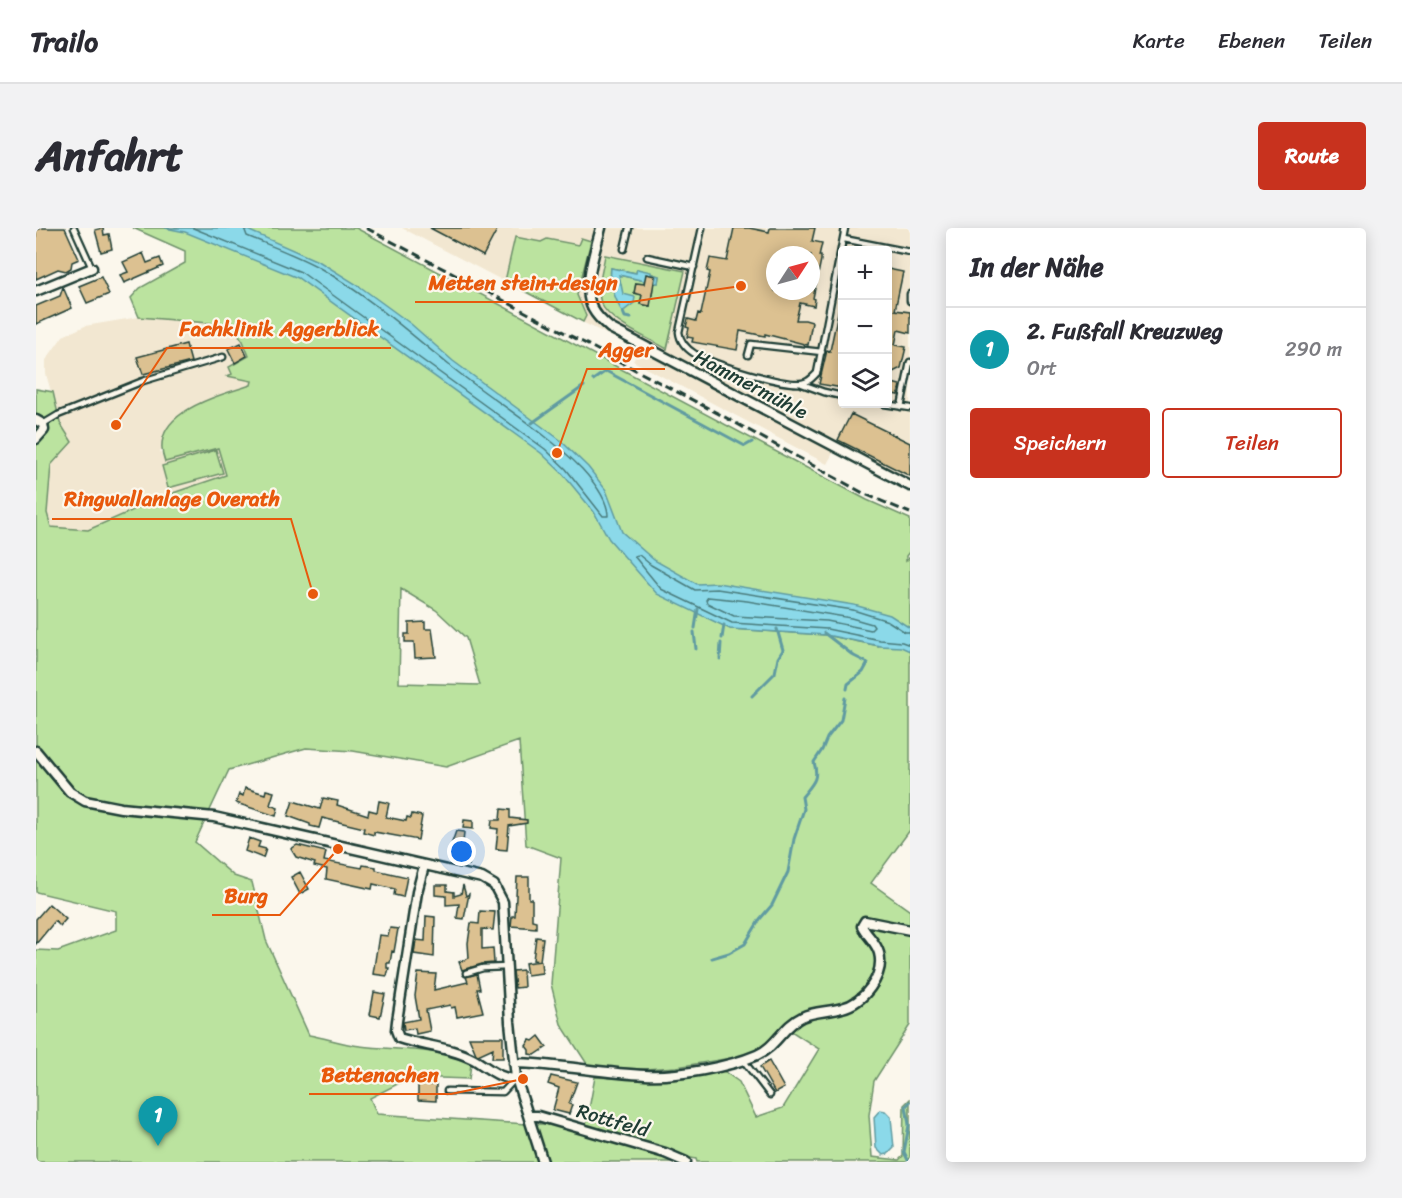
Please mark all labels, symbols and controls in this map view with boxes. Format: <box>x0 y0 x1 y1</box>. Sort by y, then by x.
text: Trailo <box>30 17 98 66</box>
text: Karte <box>1133 22 1185 60</box>
text: Ebenen <box>1218 22 1285 60</box>
text: Teilen <box>1318 22 1372 60</box>
text: Anfahrt <box>36 119 183 193</box>
button: Route <box>1258 122 1366 190</box>
text: In der Nähe <box>970 244 1104 290</box>
north arrow <box>766 246 820 300</box>
map controls <box>838 246 892 408</box>
button: + <box>838 246 892 300</box>
callout: Metten stein+design <box>415 263 630 302</box>
text: Metten stein+design <box>427 264 618 302</box>
button: − <box>838 300 892 354</box>
callout: Fachklinik Aggerblick <box>167 309 391 348</box>
text: Fachklinik Aggerblick <box>178 310 380 348</box>
text: 2. Fußfall Kreuzweg <box>1027 312 1223 351</box>
callout: Agger <box>587 330 665 369</box>
text: Agger <box>598 331 655 369</box>
text: 1 <box>985 332 994 367</box>
text: 290 m <box>1285 332 1342 367</box>
street label: Hammermühle <box>687 340 815 429</box>
text: Ort <box>1027 351 1057 386</box>
button: layers <box>838 354 892 408</box>
button: Speichern <box>970 408 1150 478</box>
button: Teilen <box>1162 408 1342 478</box>
callout: Ringwallanlage Overath <box>52 480 291 519</box>
text: Ringwallanlage Overath <box>63 480 280 518</box>
your location <box>447 837 476 866</box>
callout: Burg <box>212 876 280 915</box>
text: Burg <box>224 877 268 915</box>
callout: Bettenachen <box>309 1055 451 1094</box>
text: Bettenachen <box>321 1056 439 1094</box>
street label: Rottfeld <box>572 1093 655 1148</box>
pin: 1 <box>138 1096 178 1146</box>

